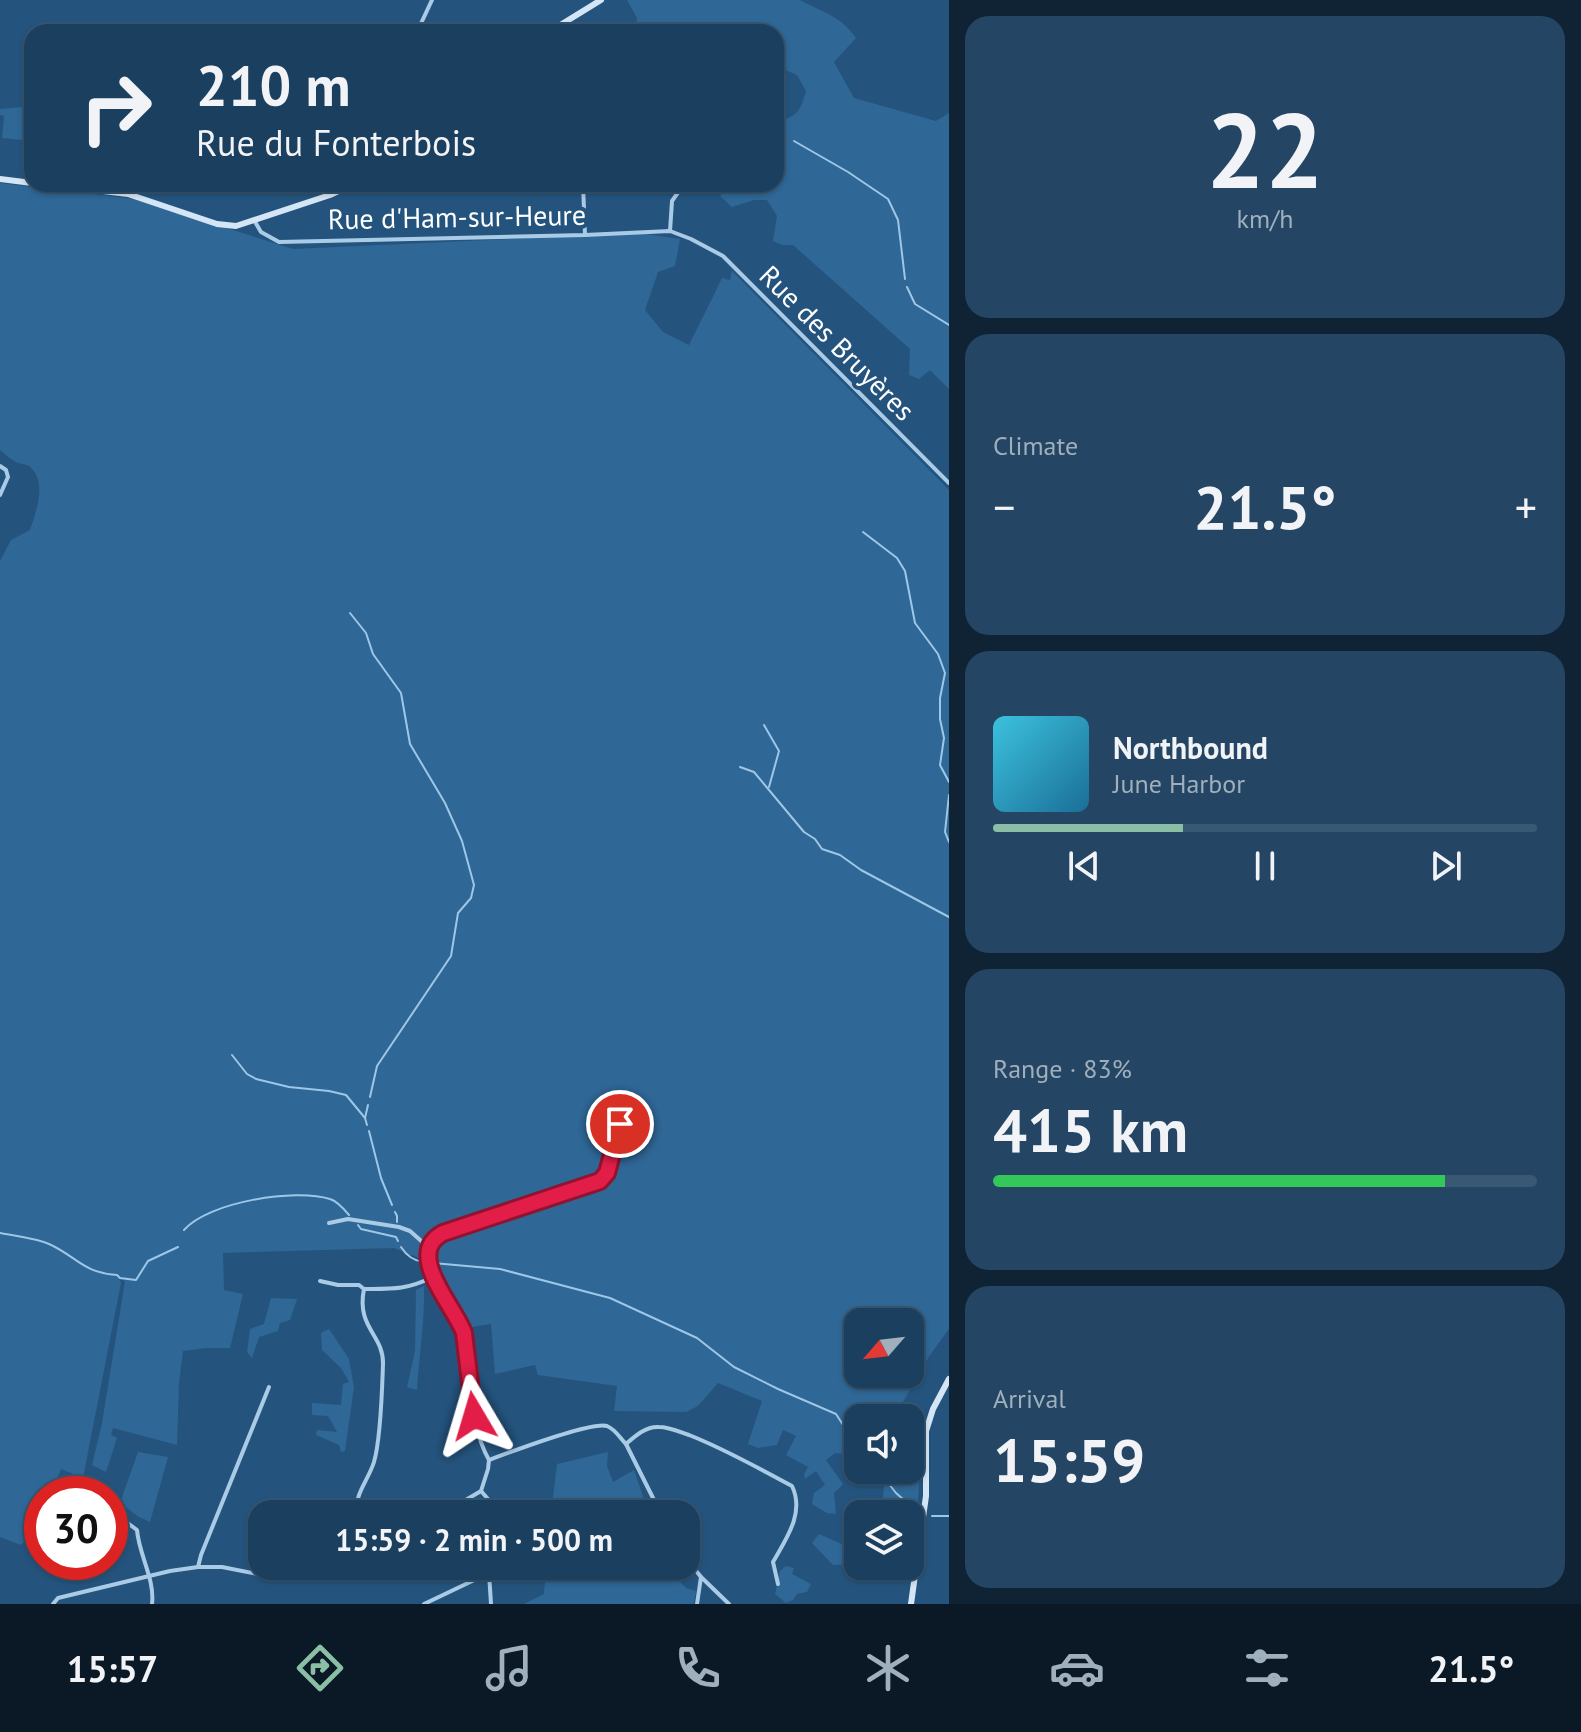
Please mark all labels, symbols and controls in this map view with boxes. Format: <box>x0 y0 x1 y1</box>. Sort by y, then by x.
text: 210 m <box>196 49 351 121</box>
icon: right <box>64 56 168 160</box>
text: 22 <box>1206 82 1324 217</box>
text: Rue du Fonterbois <box>196 119 476 166</box>
street label: Rue d'Ham-sur-Heure <box>328 196 586 237</box>
text: km/h <box>1237 202 1294 235</box>
street label: Rue des Bruyères <box>752 257 923 428</box>
text: Climate <box>993 429 1078 462</box>
text: 21.5° <box>1193 468 1337 546</box>
text: − <box>993 478 1015 535</box>
text: + <box>1515 478 1537 535</box>
text: Northbound <box>1113 728 1268 767</box>
text: June Harbor <box>1113 767 1245 800</box>
icon: previous <box>1062 844 1106 888</box>
icon: pause <box>1243 844 1287 888</box>
icon: next <box>1424 844 1468 888</box>
text: Range · 83% <box>993 1052 1132 1085</box>
pin <box>586 1090 654 1158</box>
text: 415 km <box>993 1091 1188 1169</box>
icon: arrive <box>598 1102 642 1146</box>
north arrow <box>844 1308 924 1388</box>
map controls <box>844 1308 924 1580</box>
position arrow <box>432 1374 516 1458</box>
text: Arrival <box>993 1382 1066 1415</box>
button: sound <box>844 1404 924 1484</box>
text: 15:59 <box>993 1421 1145 1499</box>
speed limit sign: 30 <box>24 1476 128 1580</box>
button: layers <box>844 1500 924 1580</box>
text: 15:59 · 2 min · 500 m <box>335 1520 613 1559</box>
icon: directions <box>292 1640 348 1696</box>
icon: music <box>481 1640 537 1696</box>
icon: phone <box>670 1640 726 1696</box>
icon: climate <box>860 1640 916 1696</box>
icon: car <box>1049 1640 1105 1696</box>
icon: filters <box>1239 1640 1295 1696</box>
text: 15:57 <box>67 1645 158 1692</box>
text: 21.5° <box>1428 1645 1514 1692</box>

